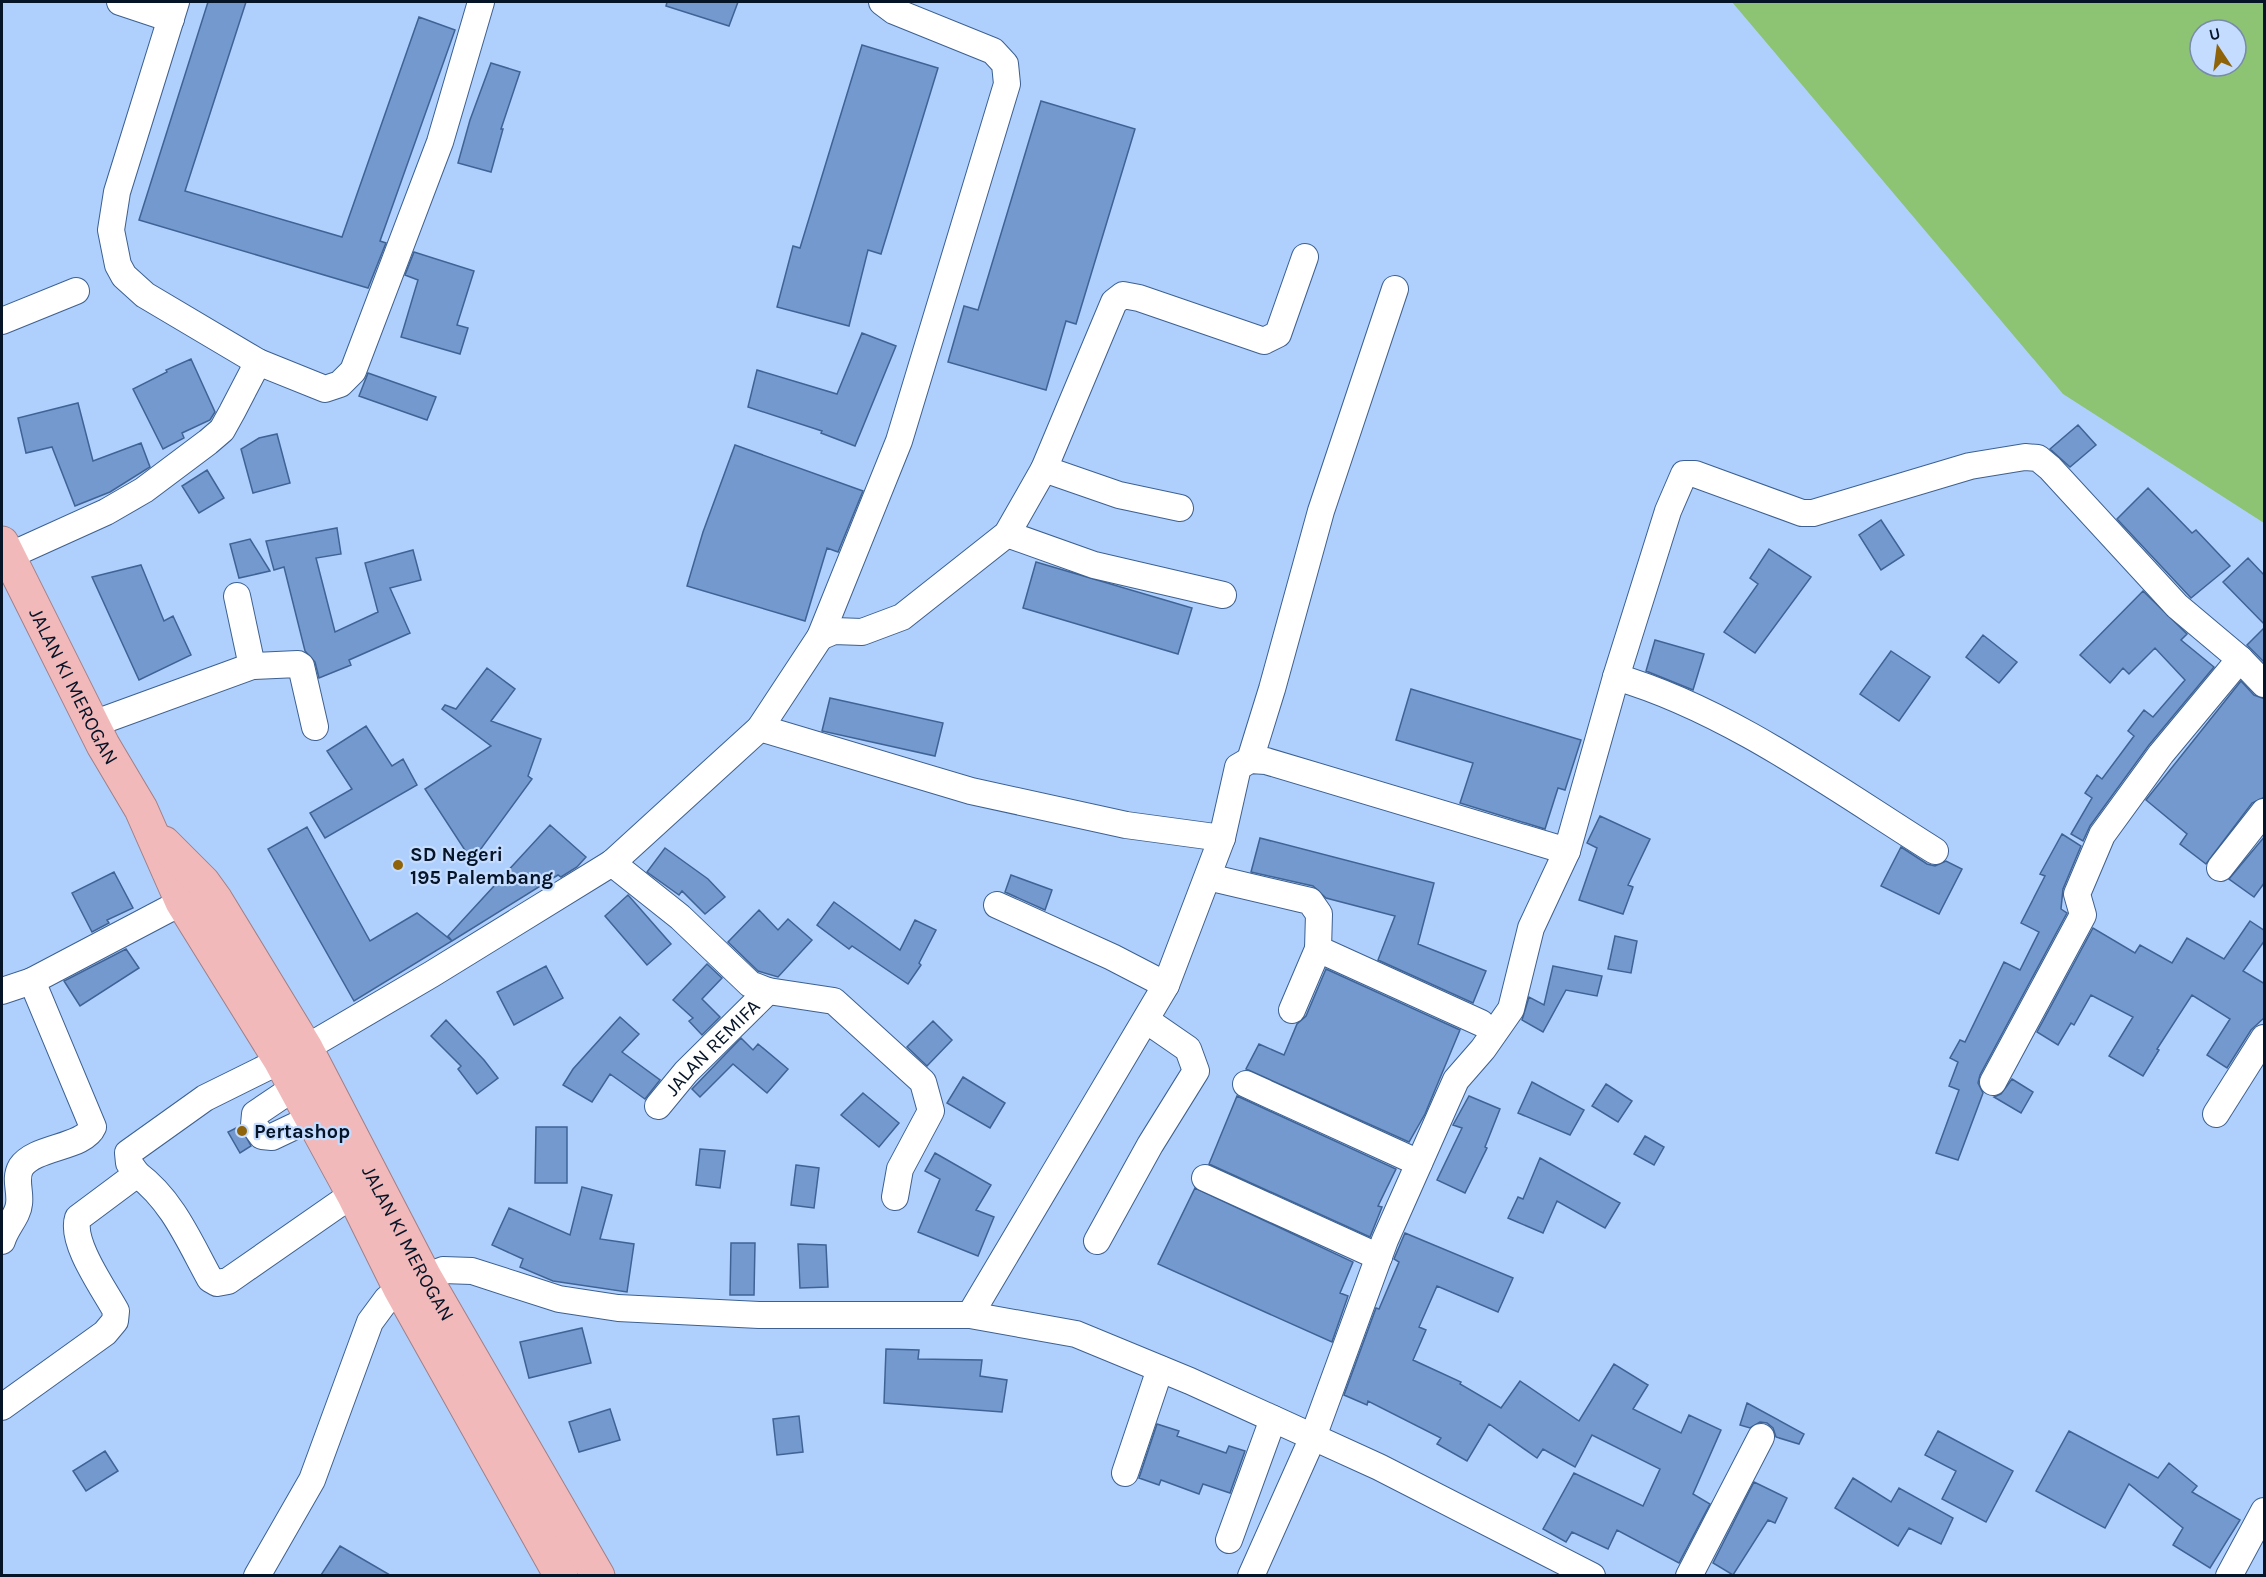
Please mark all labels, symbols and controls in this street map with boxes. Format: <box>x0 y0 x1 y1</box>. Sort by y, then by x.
north arrow <box>2188 18 2248 78</box>
text: U <box>2207 23 2222 44</box>
street label: JALAN KI MEROGAN <box>25 604 123 769</box>
place label: SD Negeri 195 Palembang <box>410 843 553 889</box>
marker: SD Negeri 195 Palembang <box>391 858 405 872</box>
street label: JALAN REMIFA <box>660 994 764 1100</box>
place label: Pertashop <box>254 1120 350 1143</box>
marker: Pertashop <box>235 1124 249 1138</box>
street label: JALAN KI MEROGAN <box>358 1162 459 1325</box>

